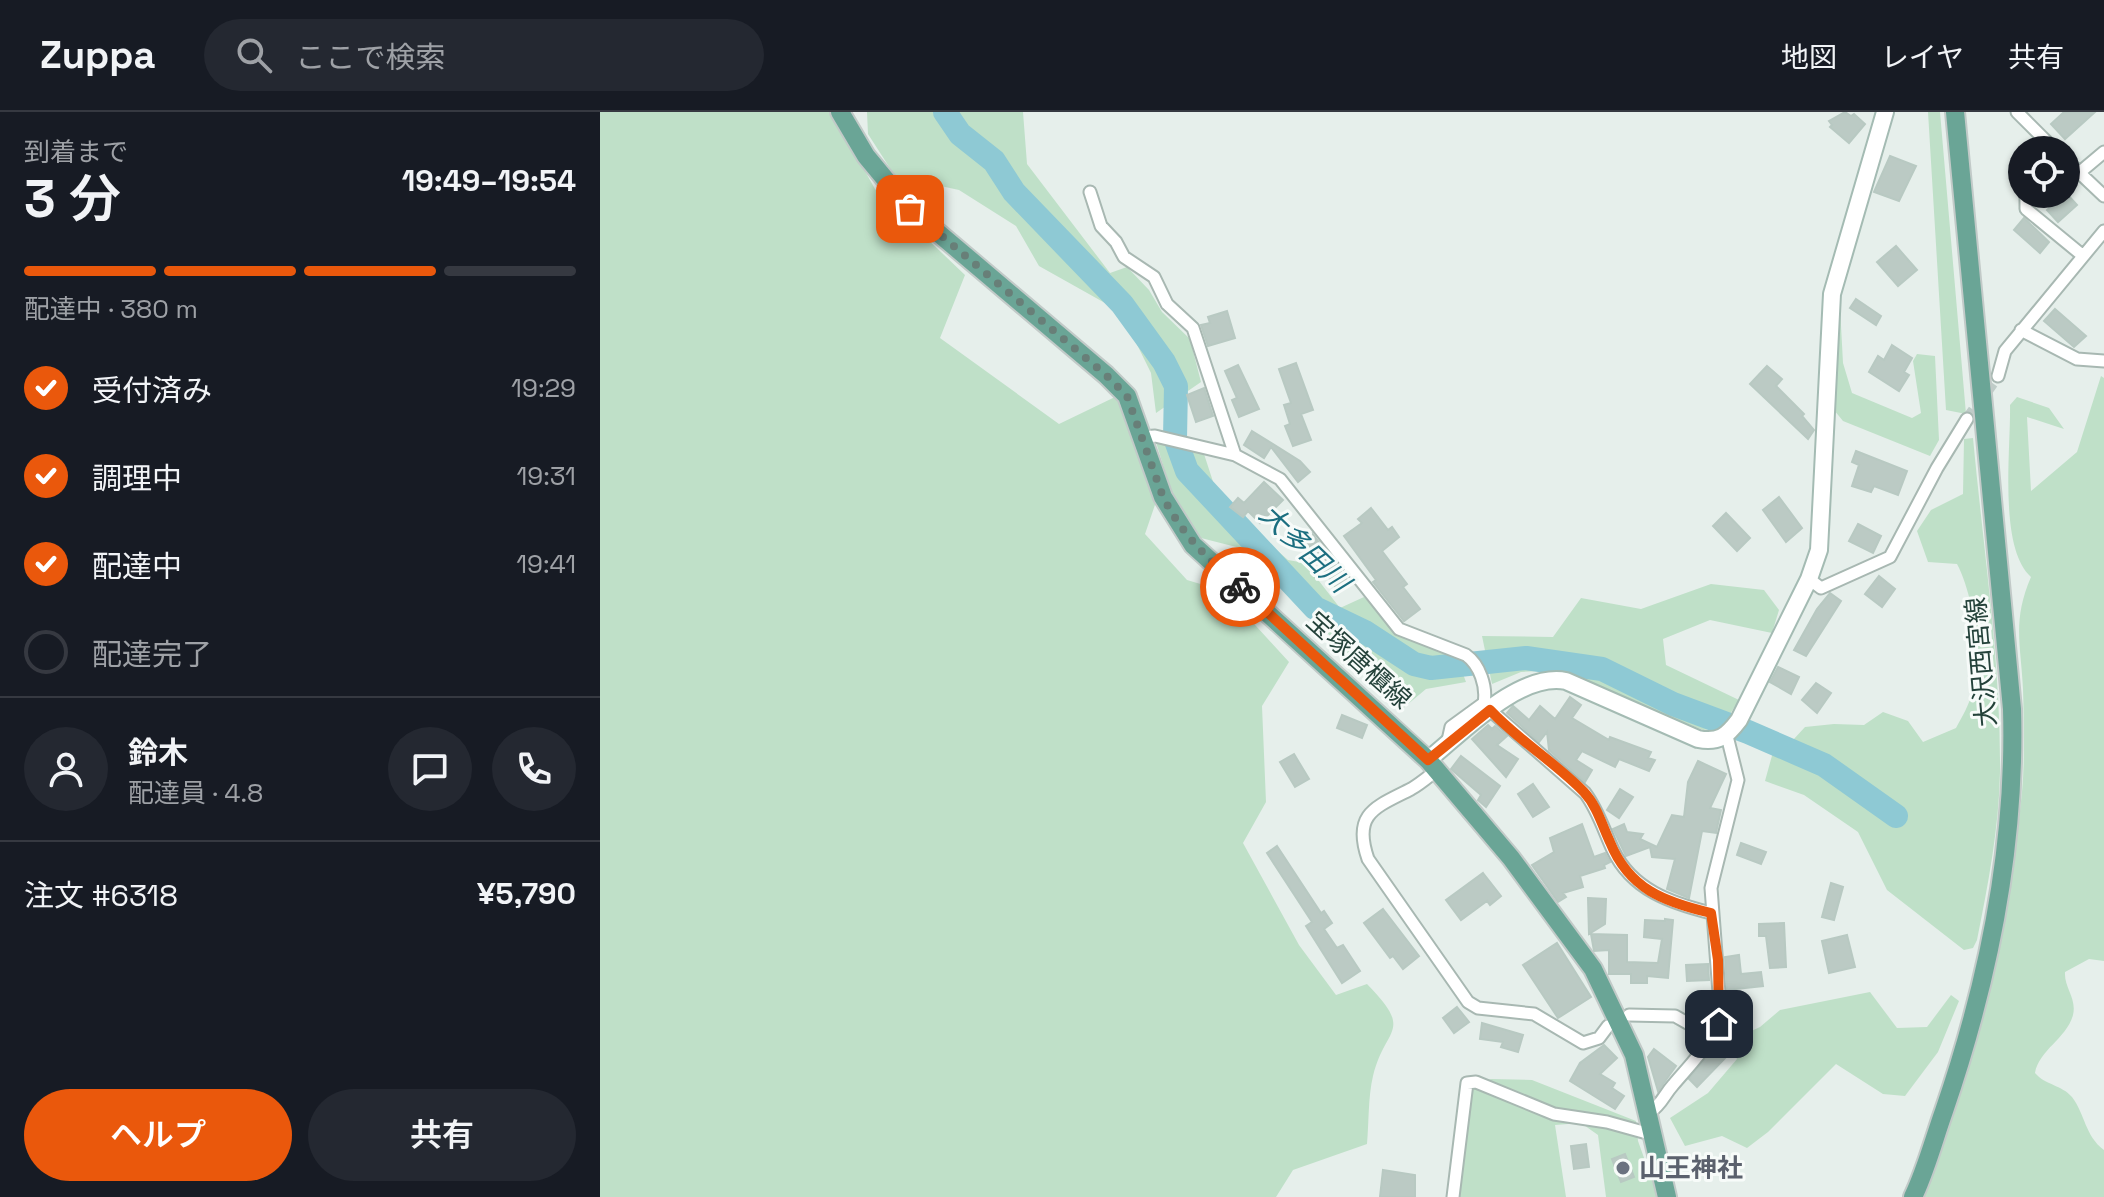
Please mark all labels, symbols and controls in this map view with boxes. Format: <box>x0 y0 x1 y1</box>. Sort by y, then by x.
search box <box>204 19 764 91</box>
text: Zuppa <box>40 31 156 79</box>
icon: search <box>232 33 276 77</box>
text: ここで検索 <box>296 38 446 77</box>
text: 地図 <box>1781 39 1837 75</box>
text: レイヤ <box>1881 39 1964 75</box>
text: 共有 <box>2008 39 2064 75</box>
text: 到着まで <box>24 135 128 169</box>
map controls <box>2008 136 2080 208</box>
button: locate <box>2008 136 2080 208</box>
text: 19:49–19:54 <box>402 161 576 200</box>
text: 3 分 <box>24 166 121 232</box>
pin <box>876 175 944 243</box>
icon: bag <box>888 187 932 231</box>
text: 配達中 · 380 m <box>24 292 198 326</box>
icon: check <box>24 366 68 410</box>
text: 受付済み <box>92 371 212 410</box>
text: 19:29 <box>511 371 576 405</box>
icon: check <box>24 454 68 498</box>
text: 調理中 <box>92 459 182 498</box>
text: 19:31 <box>516 459 576 493</box>
water label: 大多田川 <box>1252 496 1360 602</box>
icon: check <box>24 542 68 586</box>
text: 配達中 <box>92 547 182 586</box>
text: 19:41 <box>516 547 576 581</box>
courier <box>1200 547 1280 627</box>
icon: bike <box>1218 565 1262 609</box>
street label: 大沢西宮線 <box>1958 596 2004 728</box>
street label: 宝塚唐櫃線 <box>1299 604 1419 716</box>
text: 配達完了 <box>92 635 212 674</box>
button: person <box>24 727 108 811</box>
button: chat <box>388 727 472 811</box>
button: phone <box>492 727 576 811</box>
text: 鈴木 <box>128 733 188 772</box>
text: 配達員 · 4.8 <box>128 776 263 810</box>
text: ¥5,790 <box>477 874 576 913</box>
text: 注文 #6318 <box>24 876 178 915</box>
pin <box>1685 990 1753 1058</box>
icon: home <box>1697 1002 1741 1046</box>
button: ヘルプ <box>24 1089 292 1181</box>
button: 共有 <box>308 1089 576 1181</box>
place label: 山王神社 <box>1639 1151 1743 1185</box>
marker: 山王神社 <box>1614 1159 1632 1177</box>

